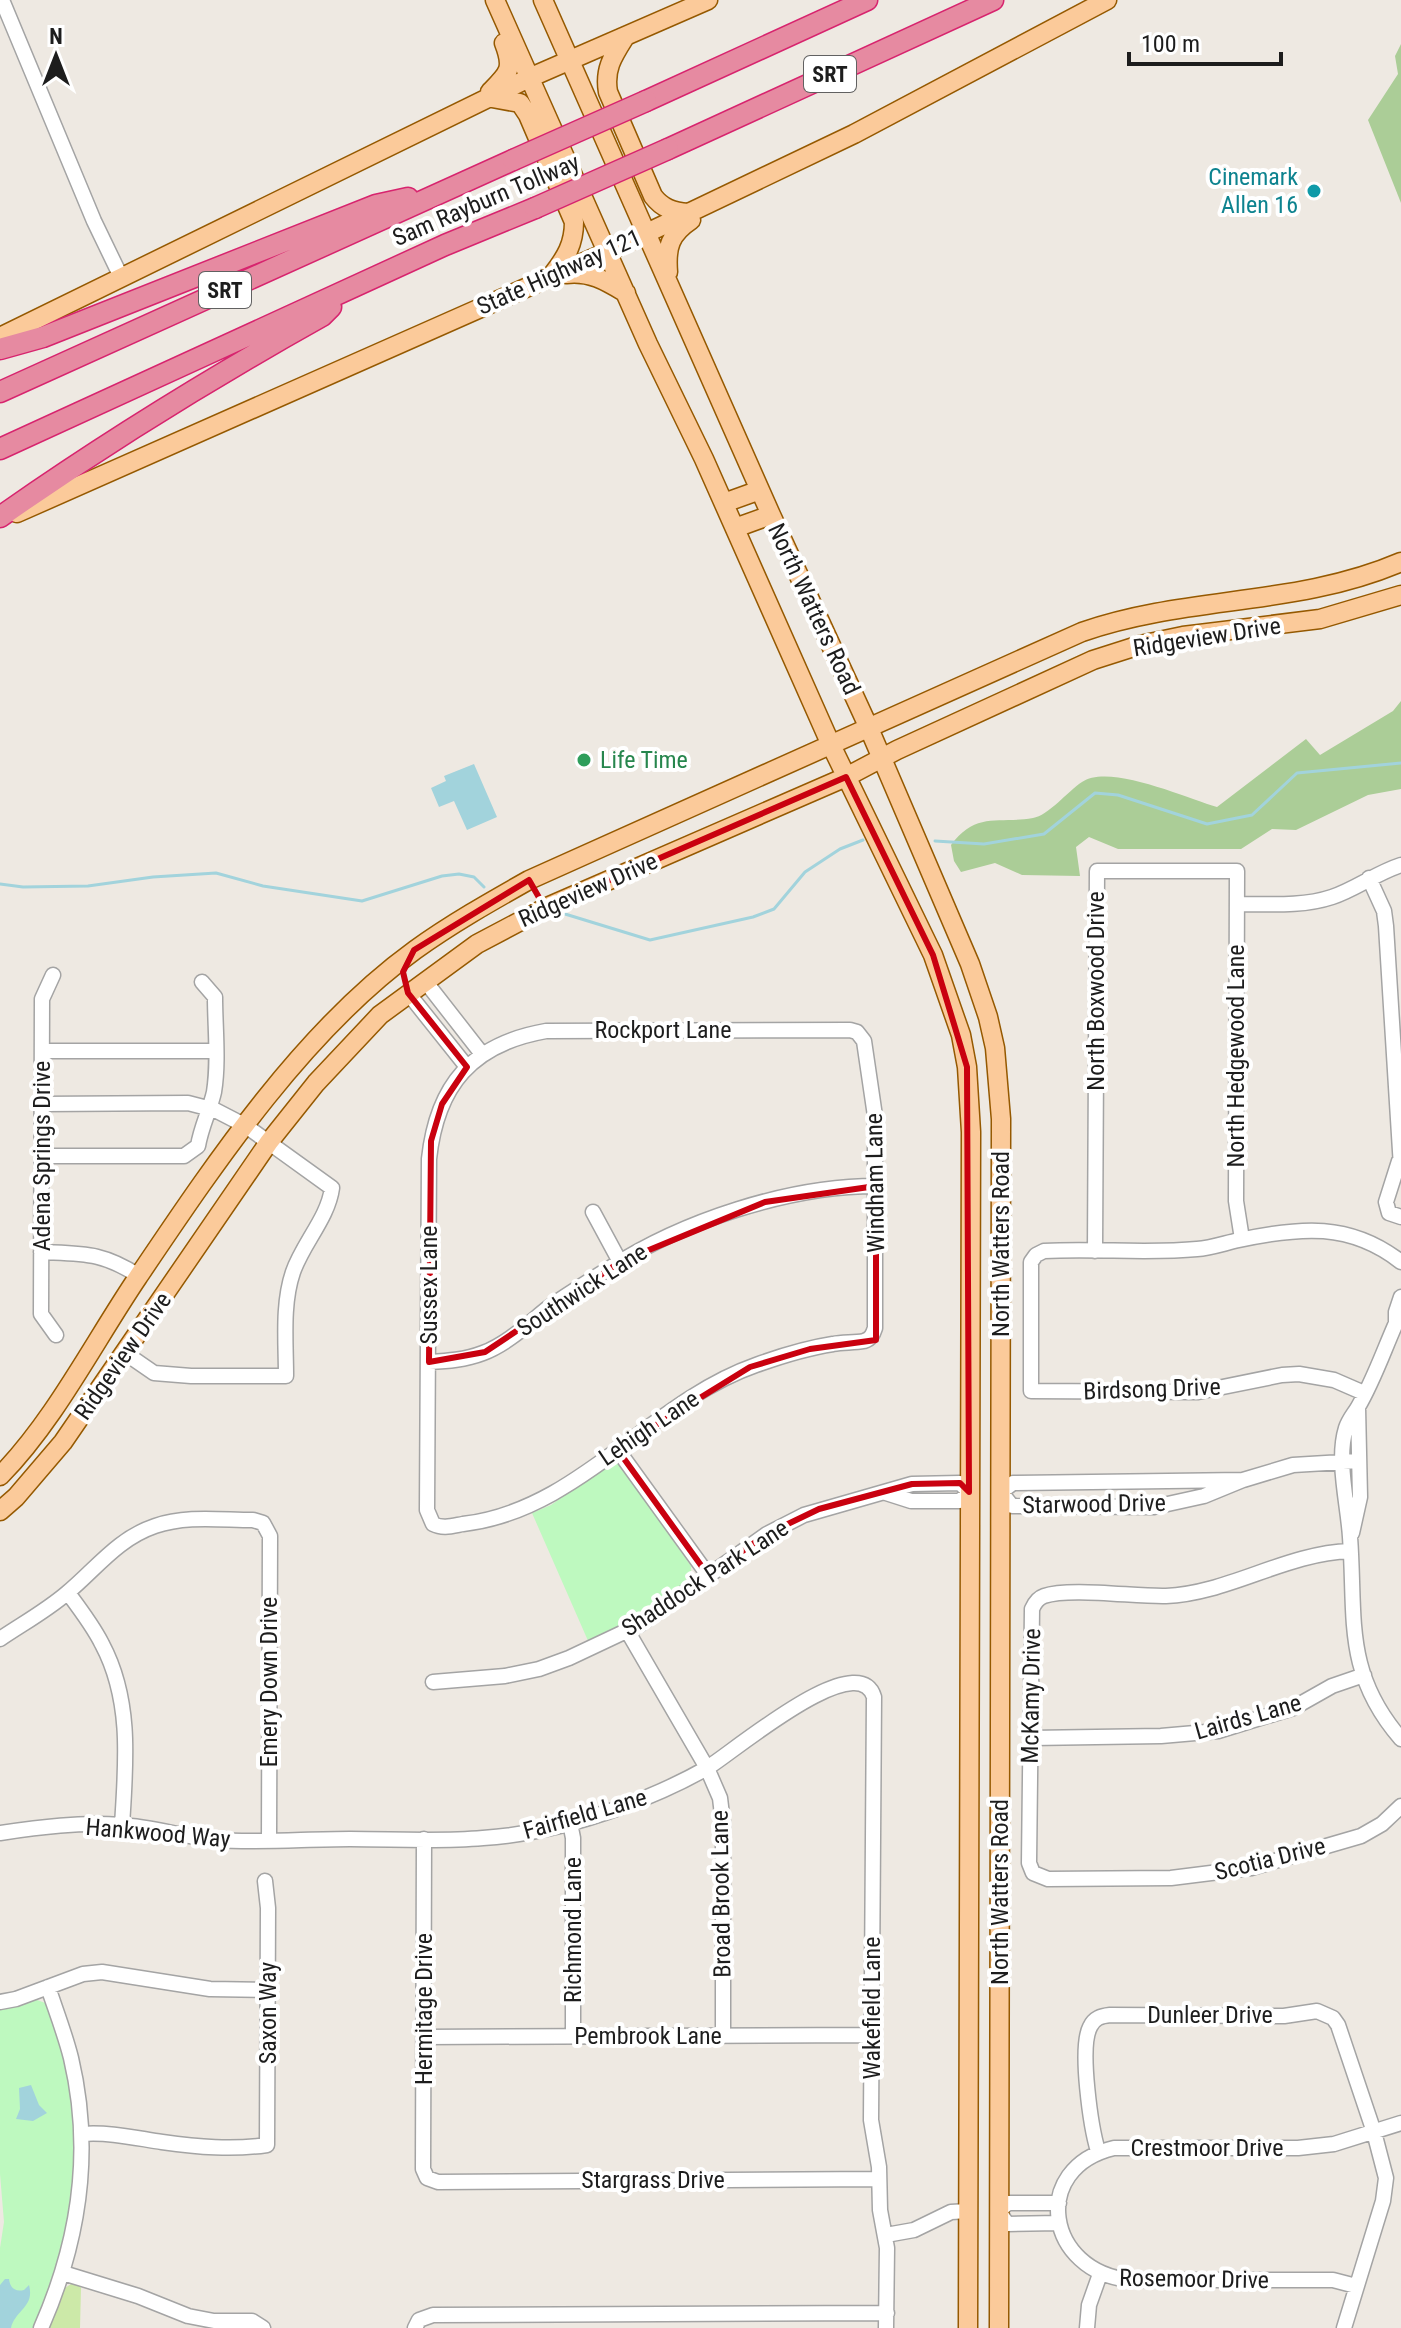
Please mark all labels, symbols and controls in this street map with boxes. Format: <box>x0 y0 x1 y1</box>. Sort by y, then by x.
north arrow <box>16 16 96 96</box>
scale bar <box>1129 16 1281 66</box>
text: N <box>49 24 63 49</box>
text: 100 m <box>1141 30 1200 58</box>
road number: SRT <box>804 56 856 92</box>
street label: Sam Rayburn Tollway <box>388 148 584 252</box>
place label: Cinemark Allen 16 <box>1208 163 1298 219</box>
marker: Cinemark Allen 16 <box>1305 182 1323 200</box>
street label: State Highway 121 <box>473 223 645 321</box>
road number: SRT <box>199 272 251 308</box>
street label: North Watters Road <box>762 519 866 699</box>
street label: Ridgeview Drive <box>1131 612 1283 662</box>
place label: Life Time <box>600 746 688 774</box>
marker: Life Time <box>575 751 593 769</box>
street label: Ridgeview Drive <box>514 847 662 933</box>
street label: North Boxwood Drive <box>1082 891 1110 1091</box>
street label: North Hedgewood Lane <box>1222 944 1250 1168</box>
street label: Rockport Lane <box>595 1016 731 1044</box>
street label: Adena Springs Drive <box>28 1061 56 1251</box>
street label: Windham Lane <box>860 1113 890 1253</box>
street label: North Watters Road <box>987 1151 1015 1337</box>
street label: Sussex Lane <box>415 1225 443 1345</box>
street label: Southwick Lane <box>512 1238 652 1342</box>
street label: Ridgeview Drive <box>69 1287 177 1425</box>
street label: Birdsong Drive <box>1083 1373 1221 1405</box>
street label: Lehigh Lane <box>594 1384 704 1472</box>
street label: Starwood Drive <box>1022 1489 1166 1519</box>
street label: Shaddock Park Lane <box>616 1514 794 1642</box>
street label: Emery Down Drive <box>255 1597 283 1767</box>
street label: McKamy Drive <box>1016 1628 1046 1764</box>
street label: Lairds Lane <box>1191 1688 1305 1746</box>
street label: Fairfield Lane <box>520 1783 650 1845</box>
street label: North Watters Road <box>986 1799 1014 1985</box>
street label: Broad Brook Lane <box>706 1810 736 1978</box>
street label: Hankwood Way <box>84 1813 232 1853</box>
street label: Scotia Drive <box>1212 1832 1328 1886</box>
street label: Richmond Lane <box>559 1857 587 2003</box>
street label: Hermitage Drive <box>410 1933 438 2085</box>
street label: Wakefield Lane <box>858 1937 886 2079</box>
street label: Saxon Way <box>254 1962 282 2064</box>
street label: Dunleer Drive <box>1147 2001 1273 2029</box>
street label: Pembrook Lane <box>574 2022 722 2050</box>
street label: Crestmoor Drive <box>1131 2134 1283 2162</box>
street label: Stargrass Drive <box>581 2166 725 2194</box>
street label: Rosemoor Drive <box>1119 2264 1269 2294</box>

